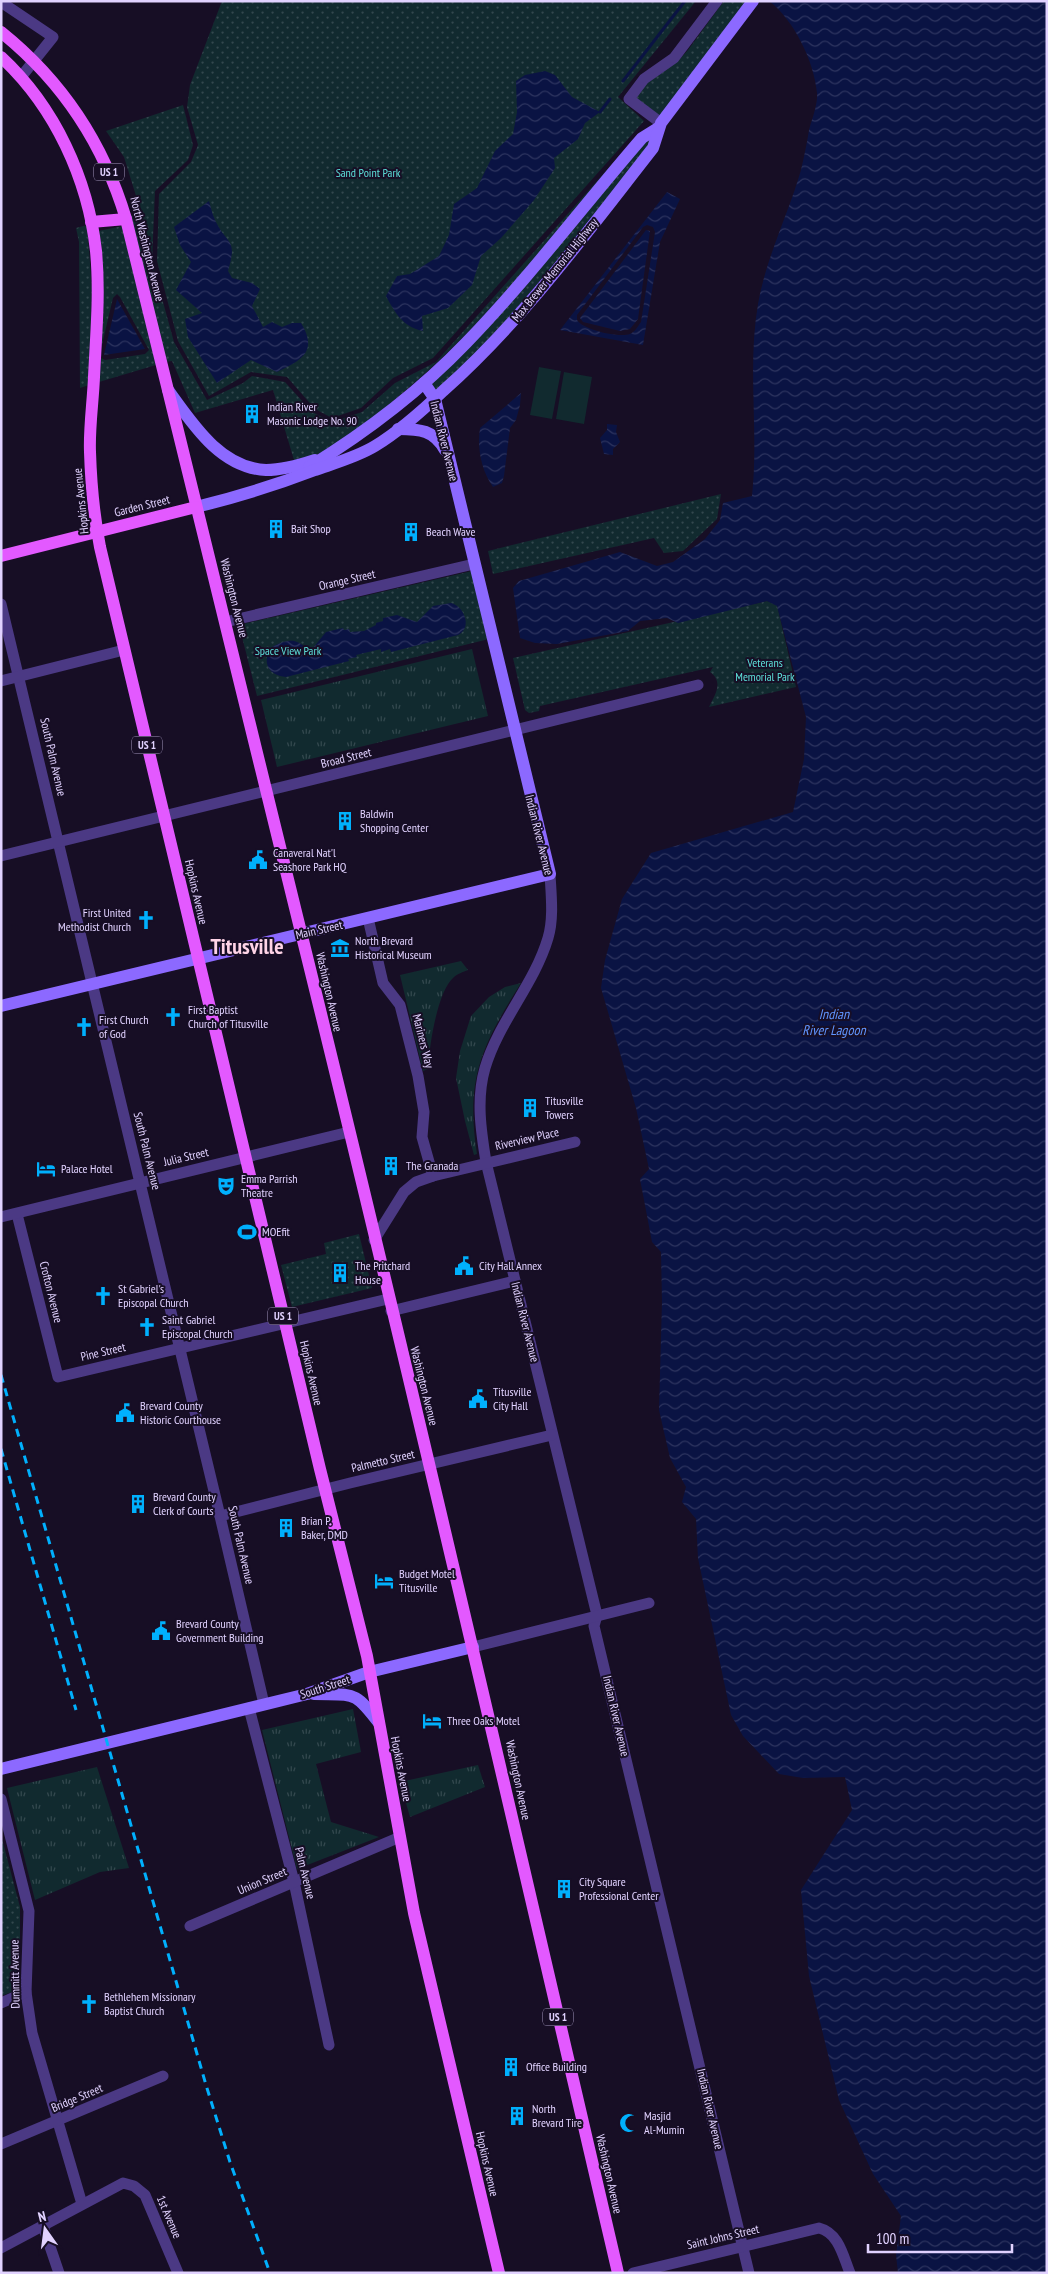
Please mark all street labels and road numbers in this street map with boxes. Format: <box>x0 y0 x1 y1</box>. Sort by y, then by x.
road number: US 1 <box>94 163 124 180</box>
street label: North Washington Avenue <box>127 195 168 303</box>
street label: Max Brewer Memorial Highway <box>508 215 601 324</box>
street label: Indian River Avenue <box>427 399 462 483</box>
street label: Hopkins Avenue <box>70 467 91 535</box>
street label: Garden Street <box>113 491 172 520</box>
street label: Washington Avenue <box>217 557 252 639</box>
street label: Orange Street <box>317 566 377 593</box>
street label: South Palm Avenue <box>37 716 70 797</box>
road number: US 1 <box>132 736 162 754</box>
street label: Broad Street <box>319 744 373 771</box>
street label: Indian River Avenue <box>522 793 557 877</box>
street label: Hopkins Avenue <box>182 858 211 926</box>
street label: Main Street <box>294 917 344 942</box>
street label: Washington Avenue <box>313 951 346 1033</box>
street label: Mariners Way <box>410 1012 438 1070</box>
street label: South Palm Avenue <box>131 1110 164 1191</box>
street label: Riverview Place <box>494 1124 560 1153</box>
street label: Julia Street <box>161 1144 211 1169</box>
street label: Crofton Avenue <box>37 1260 66 1324</box>
street label: Indian River Avenue <box>508 1280 543 1364</box>
road number: US 1 <box>268 1308 298 1324</box>
street label: Pine Street <box>79 1339 127 1364</box>
street label: Hopkins Avenue <box>297 1339 326 1407</box>
street label: Washington Avenue <box>407 1345 442 1427</box>
street label: Palmetto Street <box>350 1446 417 1475</box>
street label: South Palm Avenue <box>225 1504 258 1585</box>
street label: South Street <box>298 1671 352 1702</box>
street label: Indian River Avenue <box>600 1674 633 1758</box>
street label: Hopkins Avenue <box>388 1735 415 1803</box>
street label: Washington Avenue <box>503 1739 534 1821</box>
street label: Palm Avenue <box>292 1845 319 1900</box>
street label: Union Street <box>235 1863 289 1898</box>
street label: Dummitt Avenue <box>6 1939 23 2009</box>
road number: US 1 <box>543 2008 573 2025</box>
street label: Indian River Avenue <box>694 2067 727 2151</box>
street label: Bridge Street <box>49 2080 105 2115</box>
street label: Hopkins Avenue <box>473 2130 502 2198</box>
street label: Washington Avenue <box>593 2133 626 2215</box>
street label: 1st Avenue <box>154 2193 185 2241</box>
street label: Saint Johns Street <box>685 2221 761 2252</box>

